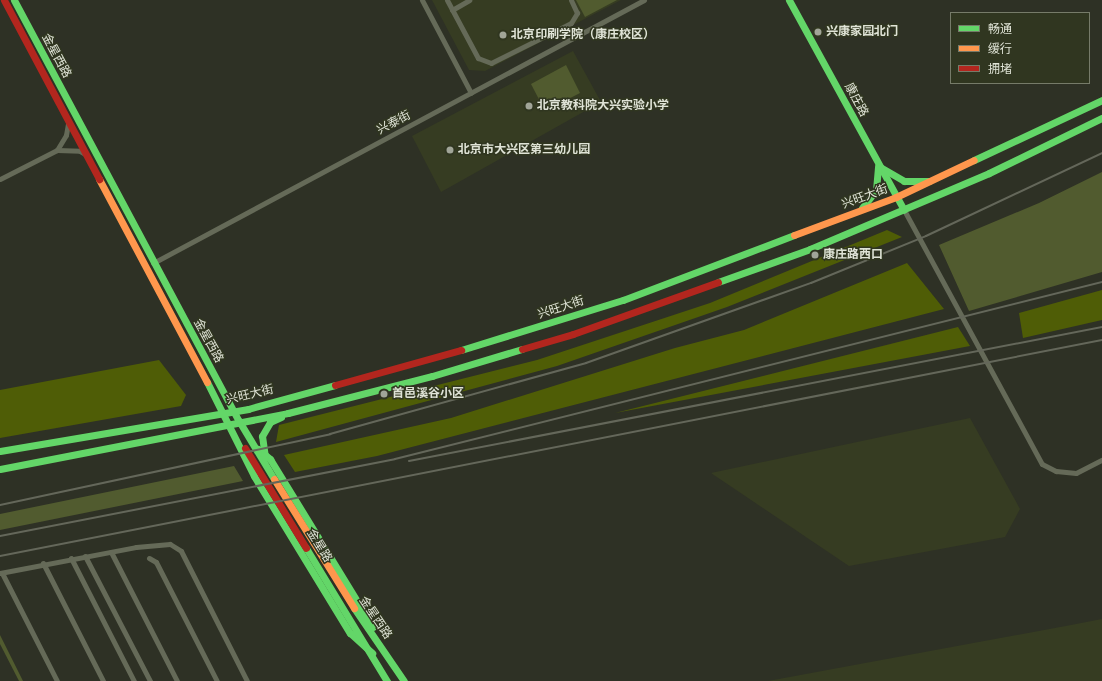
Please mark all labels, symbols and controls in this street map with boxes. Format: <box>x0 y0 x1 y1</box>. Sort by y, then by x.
legend <box>950 12 1090 84</box>
text: 畅通 <box>988 21 1012 37</box>
place label: 兴康家园北门 <box>826 25 898 39</box>
marker: 兴康家园北门 <box>813 27 823 37</box>
place label: 北京印刷学院（康庄校区） <box>511 28 655 42</box>
marker: 北京印刷学院（康庄校区） <box>498 30 508 40</box>
street label: 金星西路 <box>38 31 74 81</box>
text: 缓行 <box>988 41 1012 57</box>
text: 拥堵 <box>988 61 1012 77</box>
street label: 康庄路 <box>841 81 871 119</box>
place label: 北京教科院大兴实验小学 <box>537 99 669 113</box>
marker: 北京教科院大兴实验小学 <box>524 101 534 111</box>
street label: 兴泰街 <box>375 108 413 138</box>
place label: 北京市大兴区第三幼儿园 <box>458 143 590 157</box>
marker: 北京市大兴区第三幼儿园 <box>445 145 455 155</box>
street label: 兴旺大街 <box>840 182 890 212</box>
place label: 康庄路西口 <box>823 248 883 262</box>
marker: 康庄路西口 <box>810 250 820 260</box>
street label: 兴旺大街 <box>536 294 586 322</box>
street label: 金星西路 <box>190 317 226 365</box>
street label: 兴旺大街 <box>225 383 275 407</box>
place label: 首邑溪谷小区 <box>392 387 464 401</box>
marker: 首邑溪谷小区 <box>379 389 389 399</box>
street label: 金星路 <box>303 527 335 565</box>
street label: 金星西路 <box>356 594 394 642</box>

